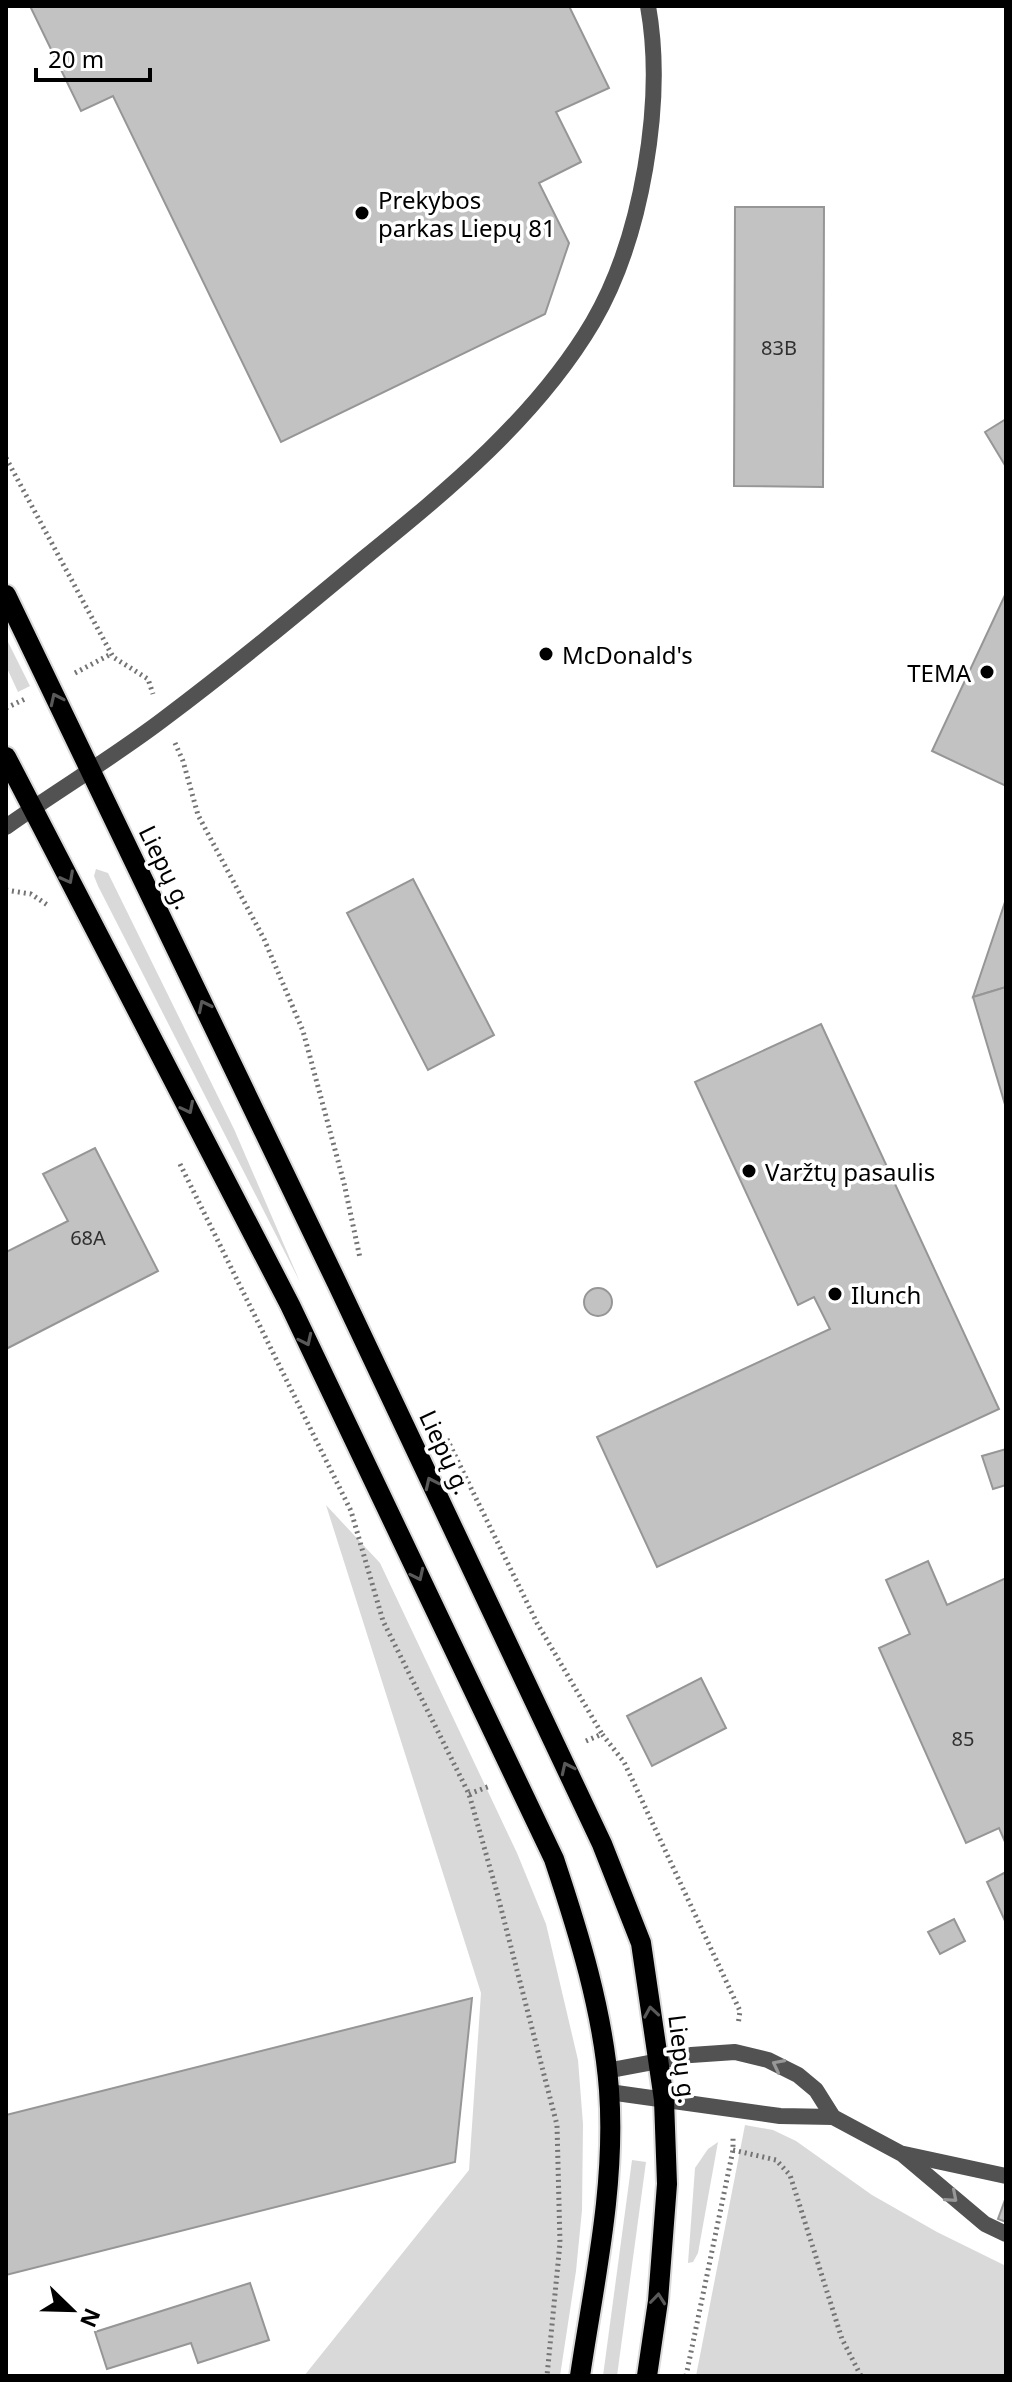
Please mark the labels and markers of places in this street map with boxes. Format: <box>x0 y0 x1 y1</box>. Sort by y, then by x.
place label: Prekybos parkas Liepų 81 <box>378 183 556 244</box>
marker: Prekybos parkas Liepų 81 <box>353 204 371 222</box>
place label: McDonald's <box>562 638 693 671</box>
marker: McDonald's <box>537 645 555 663</box>
place label: TEMA <box>907 656 972 689</box>
marker: TEMA <box>978 663 996 681</box>
place label: Varžtų pasaulis <box>765 1155 935 1188</box>
marker: Varžtų pasaulis <box>740 1162 758 1180</box>
place label: Ilunch <box>851 1278 921 1311</box>
marker: Ilunch <box>826 1285 844 1303</box>

